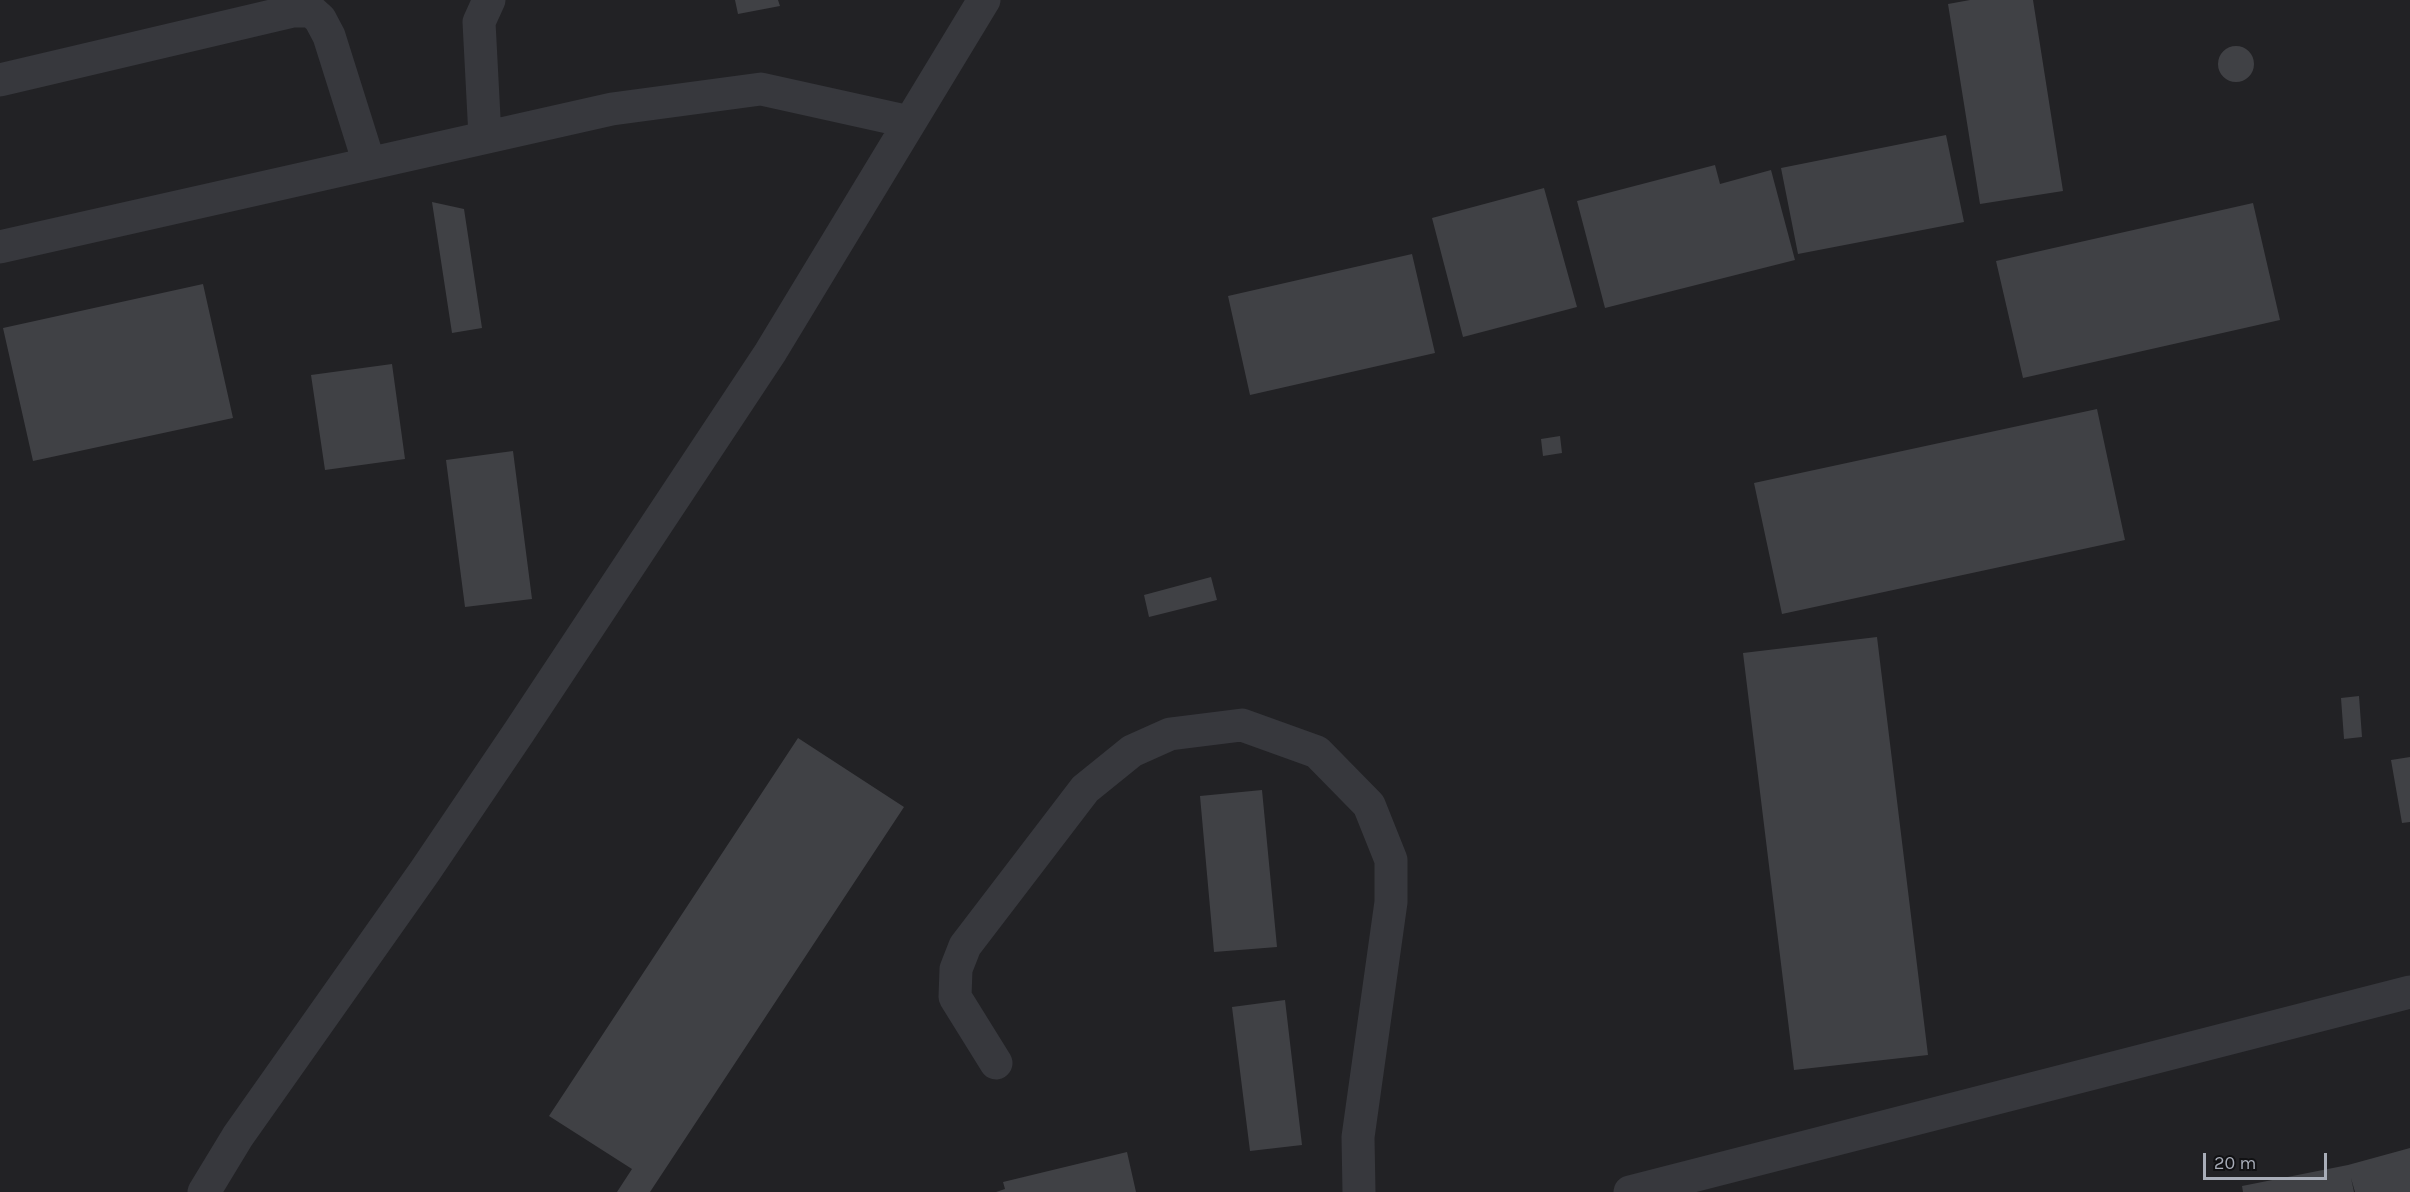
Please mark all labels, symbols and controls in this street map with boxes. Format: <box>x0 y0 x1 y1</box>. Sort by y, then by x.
scale bar <box>2206 1141 2330 1179</box>
text: 20 m <box>2214 1152 2256 1174</box>

